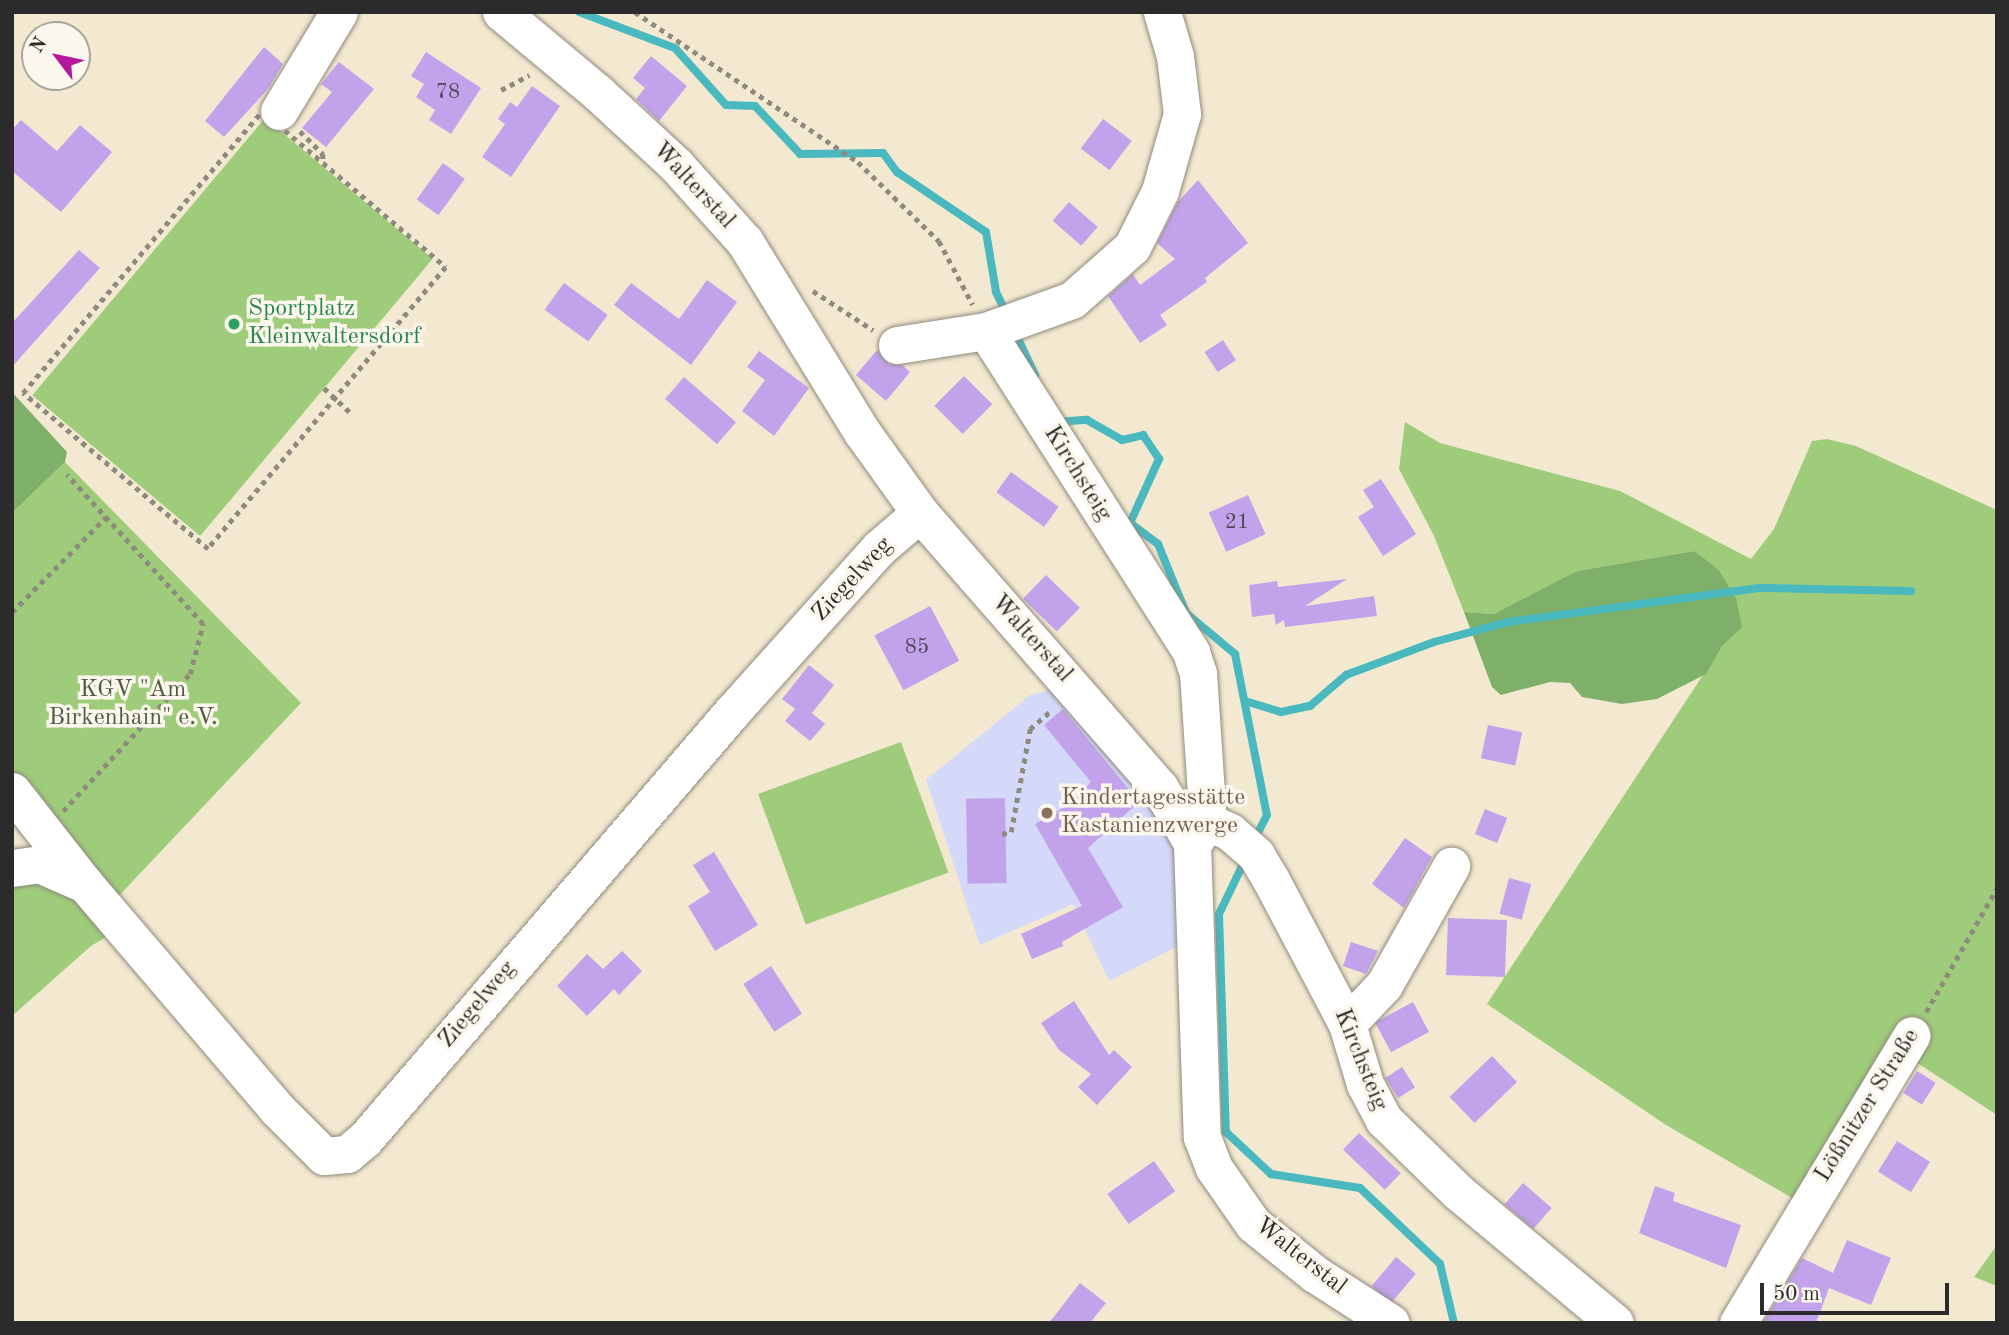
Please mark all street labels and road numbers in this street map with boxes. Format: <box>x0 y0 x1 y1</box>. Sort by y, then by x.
street label: Walterstal <box>645 137 741 235</box>
street label: Kirchsteig <box>1036 421 1118 527</box>
street label: Ziegelweg <box>807 532 899 628</box>
street label: Walterstal <box>984 589 1078 689</box>
street label: Ziegelweg <box>433 955 523 1055</box>
street label: Kirchsteig <box>1327 1005 1393 1115</box>
street label: Lößnitzer Straße <box>1809 1024 1927 1188</box>
street label: Walterstal <box>1248 1212 1352 1302</box>

